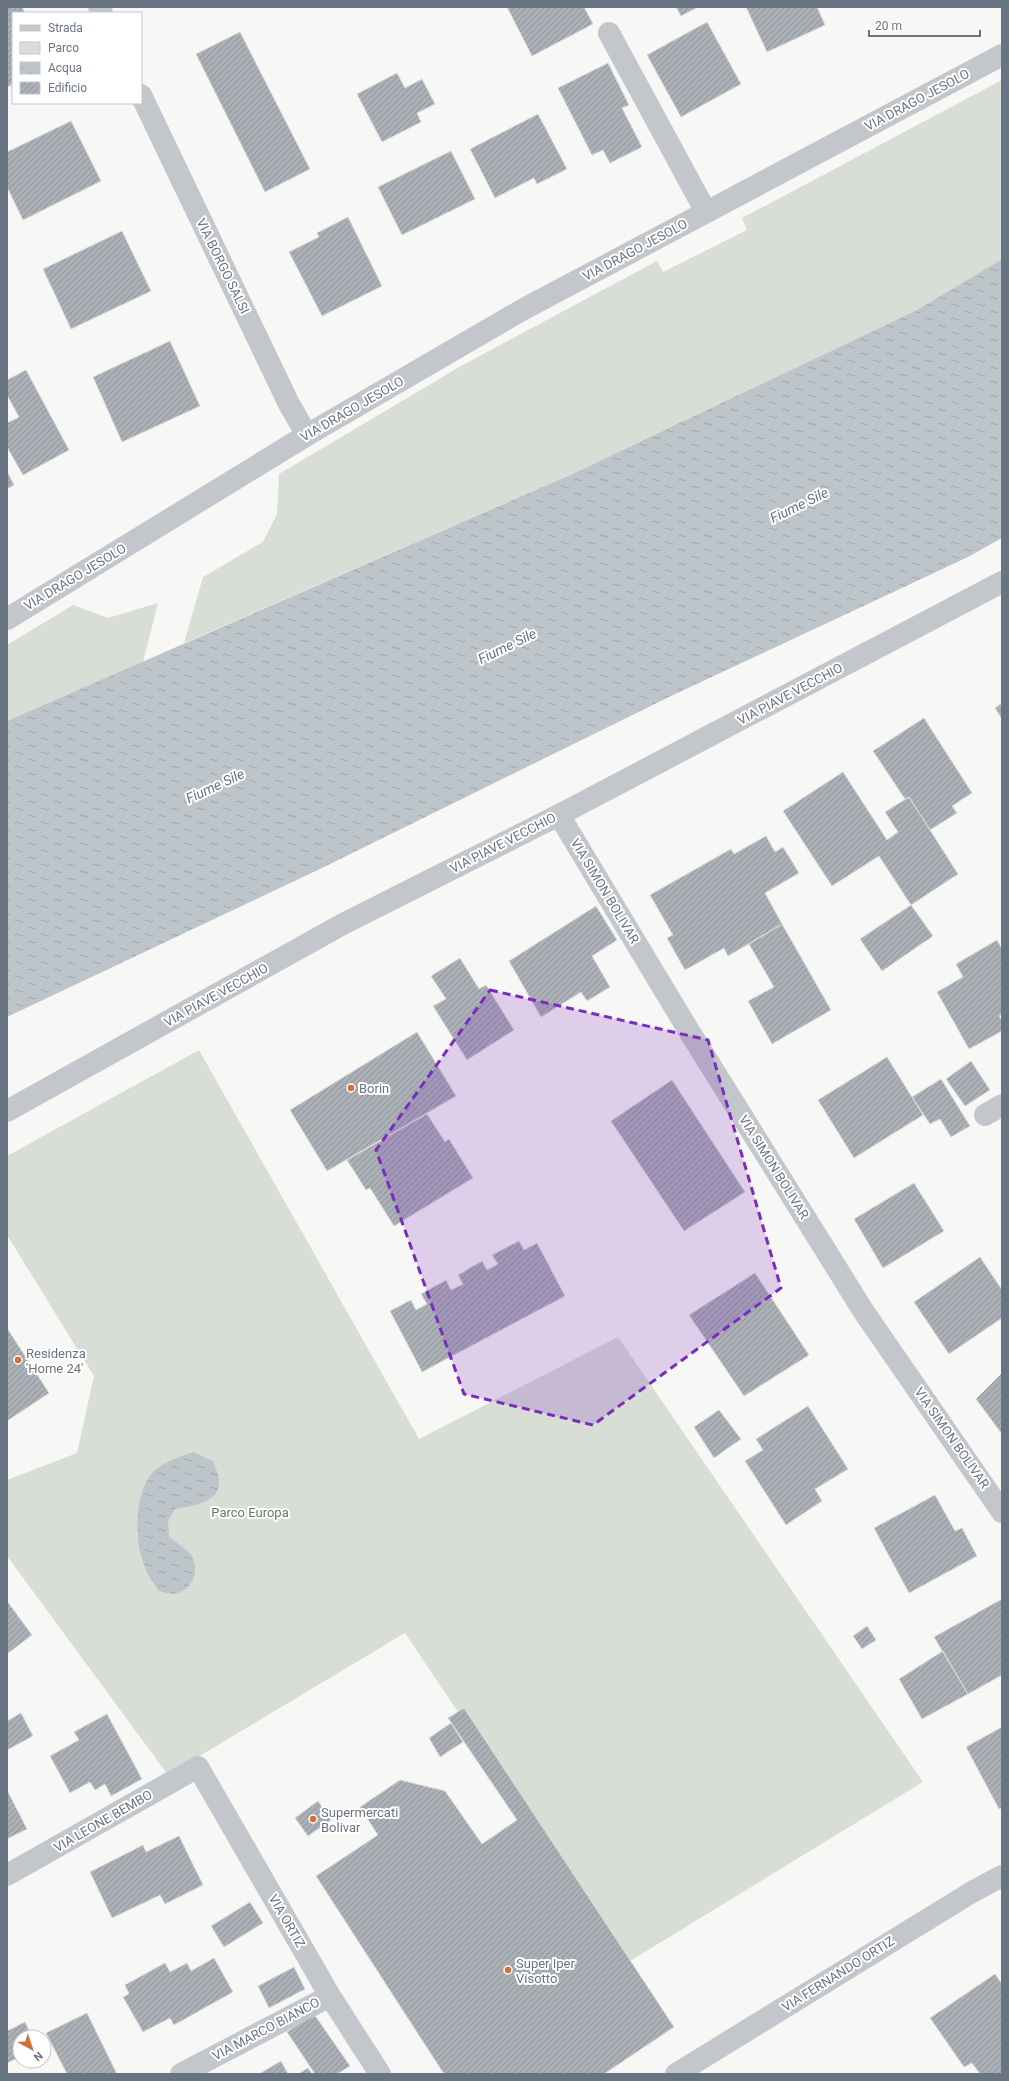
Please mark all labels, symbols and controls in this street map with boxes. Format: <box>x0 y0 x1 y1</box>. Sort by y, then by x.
legend <box>12 12 142 104</box>
scale bar <box>869 12 980 38</box>
text: 20 m <box>875 19 902 33</box>
text: Strada <box>48 21 83 35</box>
text: Parco <box>48 41 79 55</box>
text: Acqua <box>48 61 82 75</box>
street label: VIA DRAGO JESOLO <box>862 66 972 134</box>
text: Edificio <box>48 81 87 95</box>
street label: VIA BORGO SALSI <box>193 216 253 316</box>
street label: VIA DRAGO JESOLO <box>580 216 690 284</box>
street label: VIA DRAGO JESOLO <box>298 373 406 445</box>
water label: Fiume Sile <box>767 484 831 526</box>
street label: VIA DRAGO JESOLO <box>21 541 129 613</box>
water label: Fiume Sile <box>475 625 539 667</box>
street label: VIA PIAVE VECCHIO <box>735 660 845 728</box>
water label: Fiume Sile <box>183 765 247 807</box>
street label: VIA PIAVE VECCHIO <box>448 810 558 876</box>
street label: VIA SIMON BOLIVAR <box>568 836 642 946</box>
street label: VIA PIAVE VECCHIO <box>161 960 271 1030</box>
place label: Borin <box>359 1081 389 1096</box>
marker: Borin <box>346 1083 356 1093</box>
street label: VIA SIMON BOLIVAR <box>736 1112 812 1222</box>
place label: Residenza 'Home 24' <box>26 1346 86 1376</box>
marker: Residenza 'Home 24' <box>13 1355 23 1365</box>
street label: VIA SIMON BOLIVAR <box>912 1385 992 1491</box>
park label: Parco Europa <box>211 1505 289 1520</box>
street label: VIA LEONE BEMBO <box>51 1787 155 1855</box>
place label: Supermercati Bolivar <box>321 1805 398 1835</box>
marker: Supermercati Bolivar <box>308 1814 318 1824</box>
street label: VIA ORTIZ <box>266 1892 308 1951</box>
street label: VIA FERNANDO ORTIZ <box>779 1933 897 2015</box>
place label: Super Iper Visotto <box>516 1956 575 1986</box>
marker: Super Iper Visotto <box>503 1965 513 1975</box>
street label: VIA MARCO BIANCO <box>210 1994 322 2064</box>
north arrow <box>12 2029 52 2069</box>
text: N <box>31 2049 45 2064</box>

